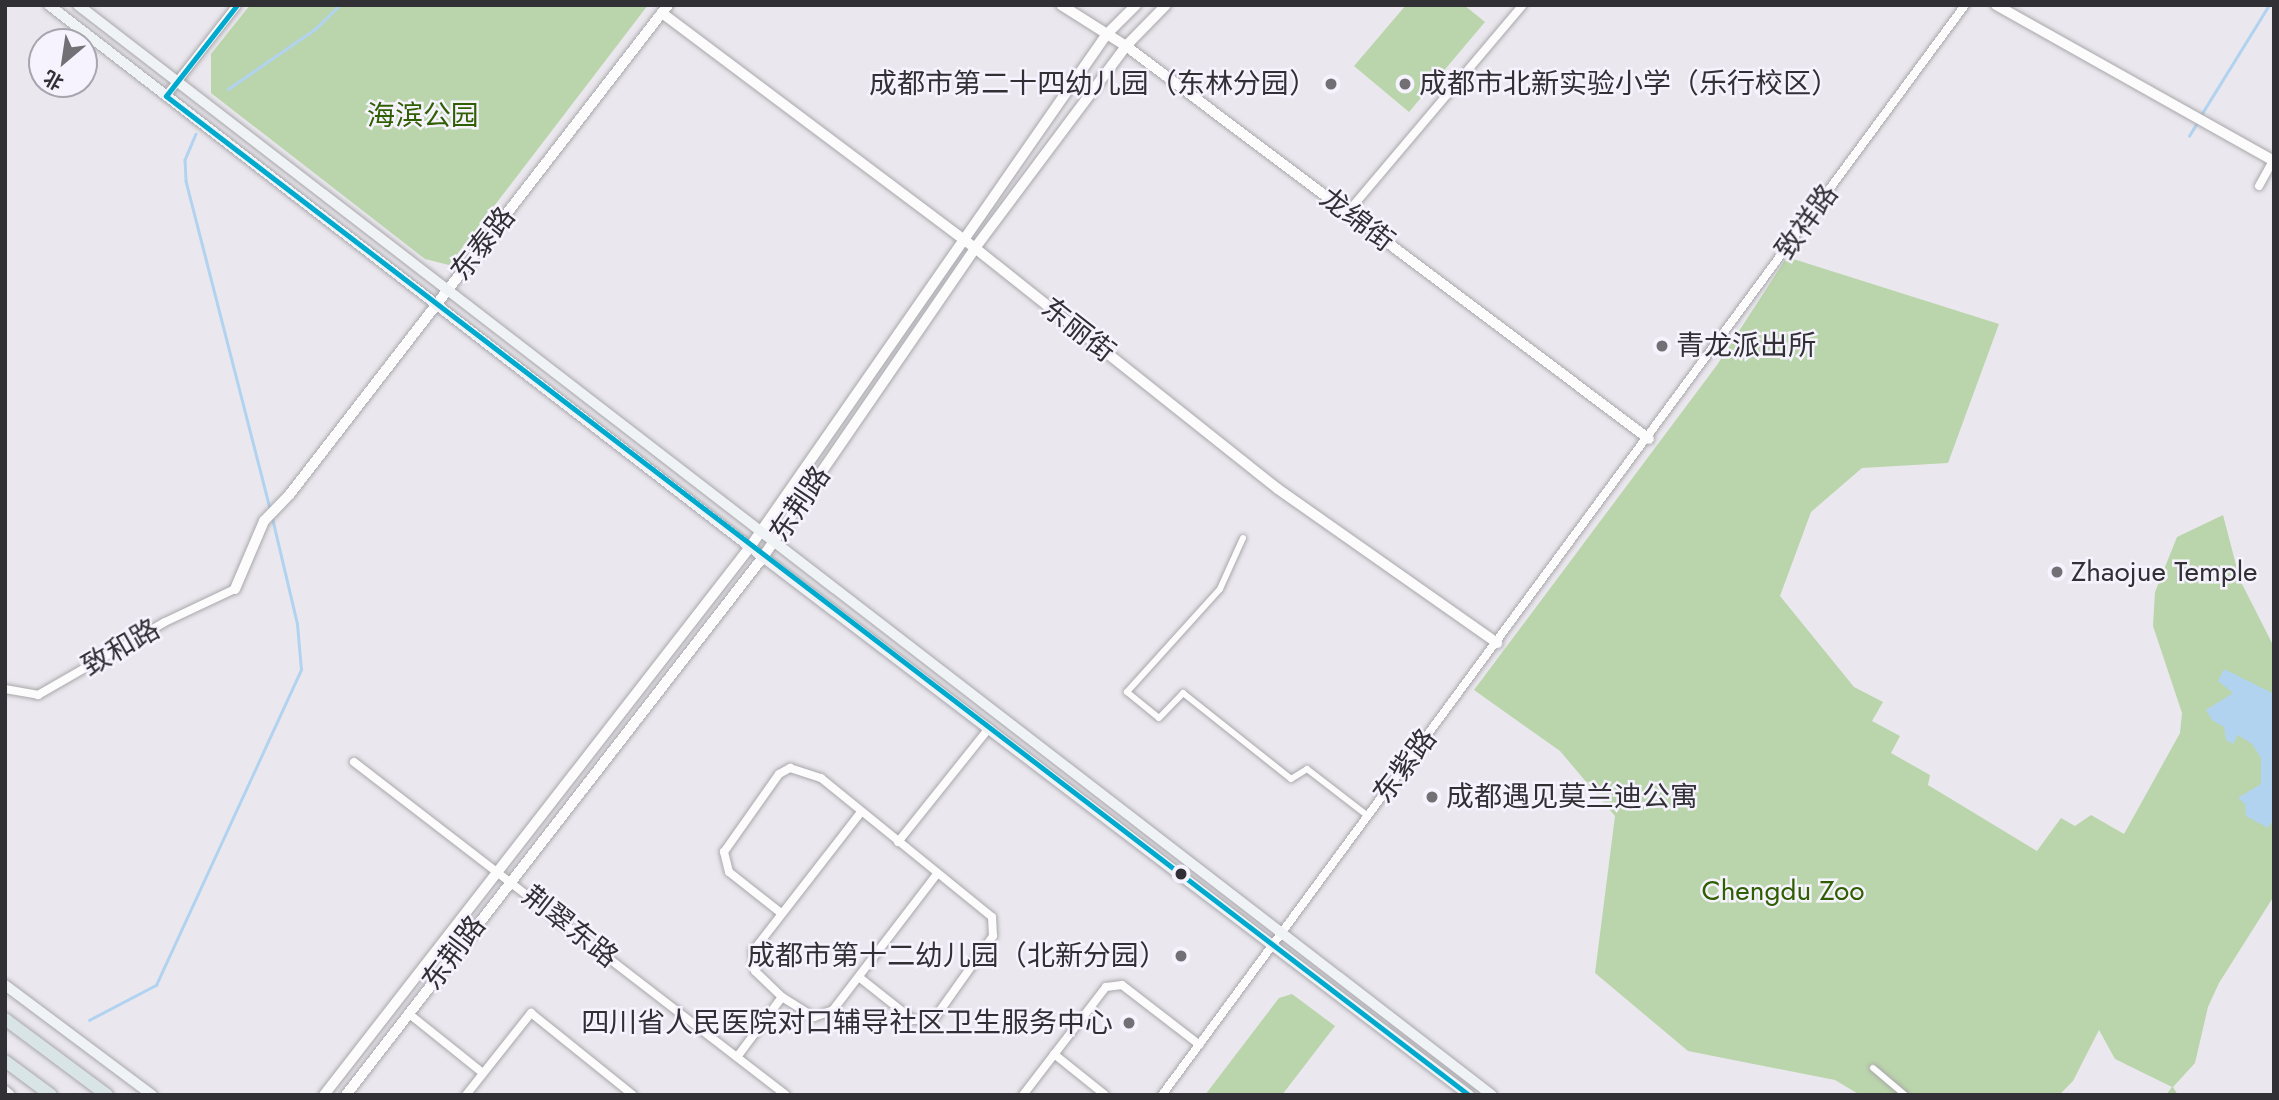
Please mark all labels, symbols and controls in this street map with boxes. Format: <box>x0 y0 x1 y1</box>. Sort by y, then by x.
north arrow <box>28 28 98 98</box>
text: 北 <box>39 64 68 96</box>
place label: 成都市第二十四幼儿园（东林分园） <box>869 67 1317 101</box>
place label: 成都市北新实验小学（乐行校区） <box>1419 67 1839 101</box>
marker: 成都市第二十四幼儿园（东林分园） <box>1323 76 1339 92</box>
marker: 成都市北新实验小学（乐行校区） <box>1397 76 1413 92</box>
park label: 海滨公园 <box>367 99 479 133</box>
street label: 致祥路 <box>1769 178 1845 266</box>
street label: 龙绵街 <box>1313 181 1401 259</box>
street label: 东泰路 <box>444 201 522 287</box>
street label: 东丽街 <box>1035 291 1121 369</box>
place label: 青龙派出所 <box>1676 329 1816 363</box>
marker: 青龙派出所 <box>1654 338 1670 354</box>
street label: 东荆路 <box>763 460 837 548</box>
place label: Zhaojue Temple <box>2071 555 2258 589</box>
marker: Zhaojue Temple <box>2049 564 2065 580</box>
street label: 致和路 <box>76 612 166 684</box>
street label: 东紫路 <box>1366 722 1444 810</box>
place label: 成都遇见莫兰迪公寓 <box>1446 780 1698 814</box>
marker: 成都遇见莫兰迪公寓 <box>1424 789 1440 805</box>
unlabelled marker <box>1174 867 1188 881</box>
park label: Chengdu Zoo <box>1701 874 1865 908</box>
street label: 荆翠东路 <box>516 879 624 975</box>
street label: 东荆路 <box>415 909 493 997</box>
place label: 成都市第十二幼儿园（北新分园） <box>747 939 1167 973</box>
marker: 成都市第十二幼儿园（北新分园） <box>1173 948 1189 964</box>
place label: 四川省人民医院对口辅导社区卫生服务中心 <box>581 1006 1113 1040</box>
marker: 四川省人民医院对口辅导社区卫生服务中心 <box>1119 1013 1139 1033</box>

